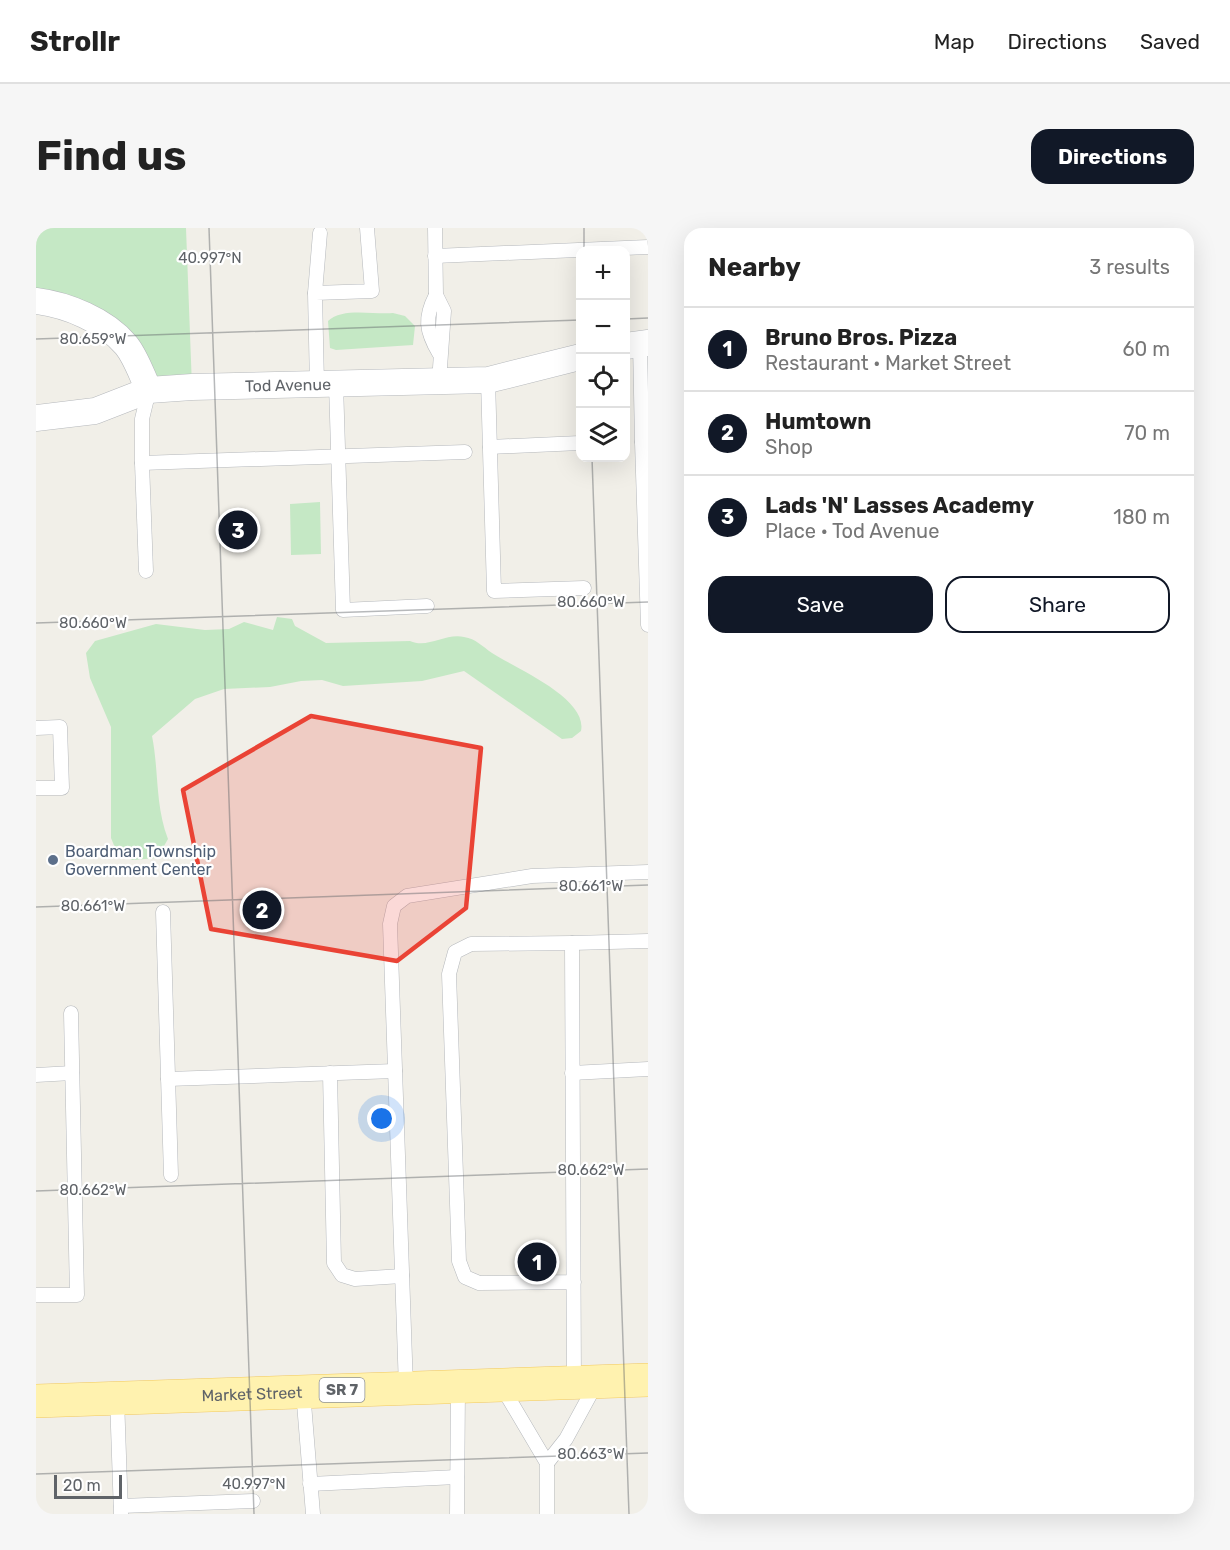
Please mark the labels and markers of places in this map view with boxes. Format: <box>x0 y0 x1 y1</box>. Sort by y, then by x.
pin: 3 <box>218 508 258 552</box>
place label: Boardman Township Government Center <box>65 842 216 879</box>
marker: Boardman Township Government Center <box>46 853 60 867</box>
pin: 2 <box>242 888 282 932</box>
pin: 1 <box>518 1240 556 1284</box>

